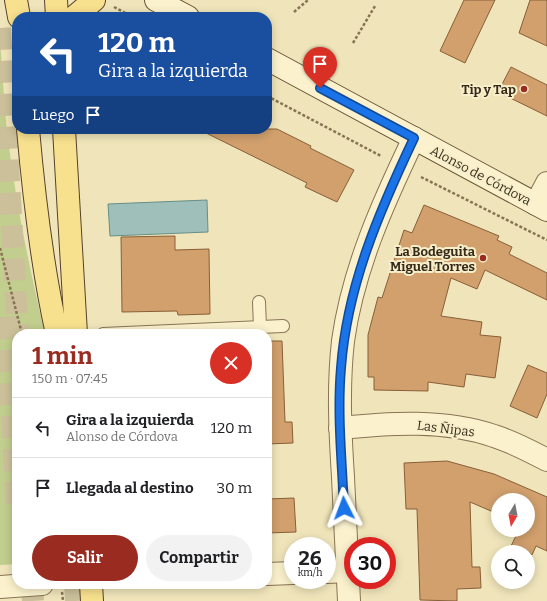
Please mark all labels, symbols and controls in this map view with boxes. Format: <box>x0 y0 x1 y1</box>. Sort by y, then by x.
text: 120 m <box>98 26 175 59</box>
icon: left <box>32 28 84 80</box>
pin <box>303 47 337 88</box>
icon: arrive <box>309 53 331 75</box>
text: Gira a la izquierda <box>98 60 248 82</box>
place label: Tip y Tap <box>462 82 516 97</box>
marker: Tip y Tap <box>519 84 529 94</box>
icon: arrive <box>82 104 104 126</box>
text: Luego <box>32 106 74 124</box>
street label: Alonso de Córdova <box>428 143 534 208</box>
place label: La Bodeguita Miguel Torres <box>390 244 476 274</box>
marker: La Bodeguita Miguel Torres <box>478 253 488 263</box>
text: 1 min <box>32 342 93 370</box>
button: close <box>210 342 252 384</box>
text: 150 m · 07:45 <box>32 371 108 386</box>
text: Gira a la izquierda <box>66 411 194 429</box>
icon: left <box>32 417 54 439</box>
street label: Las Ñipas <box>416 418 476 439</box>
text: 120 m <box>211 419 252 437</box>
text: Alonso de Córdova <box>66 429 178 444</box>
icon: arrive <box>32 477 54 499</box>
text: Llegada al destino <box>66 479 194 497</box>
text: 30 m <box>217 479 252 497</box>
position arrow <box>323 487 365 529</box>
north arrow <box>491 493 535 537</box>
map controls <box>491 493 535 589</box>
button: Salir <box>32 535 138 581</box>
button: Compartir <box>146 535 252 581</box>
speed limit sign: 30 <box>344 537 396 589</box>
button: search <box>491 545 535 589</box>
text: 26 <box>298 546 322 570</box>
text: km/h <box>298 567 322 579</box>

